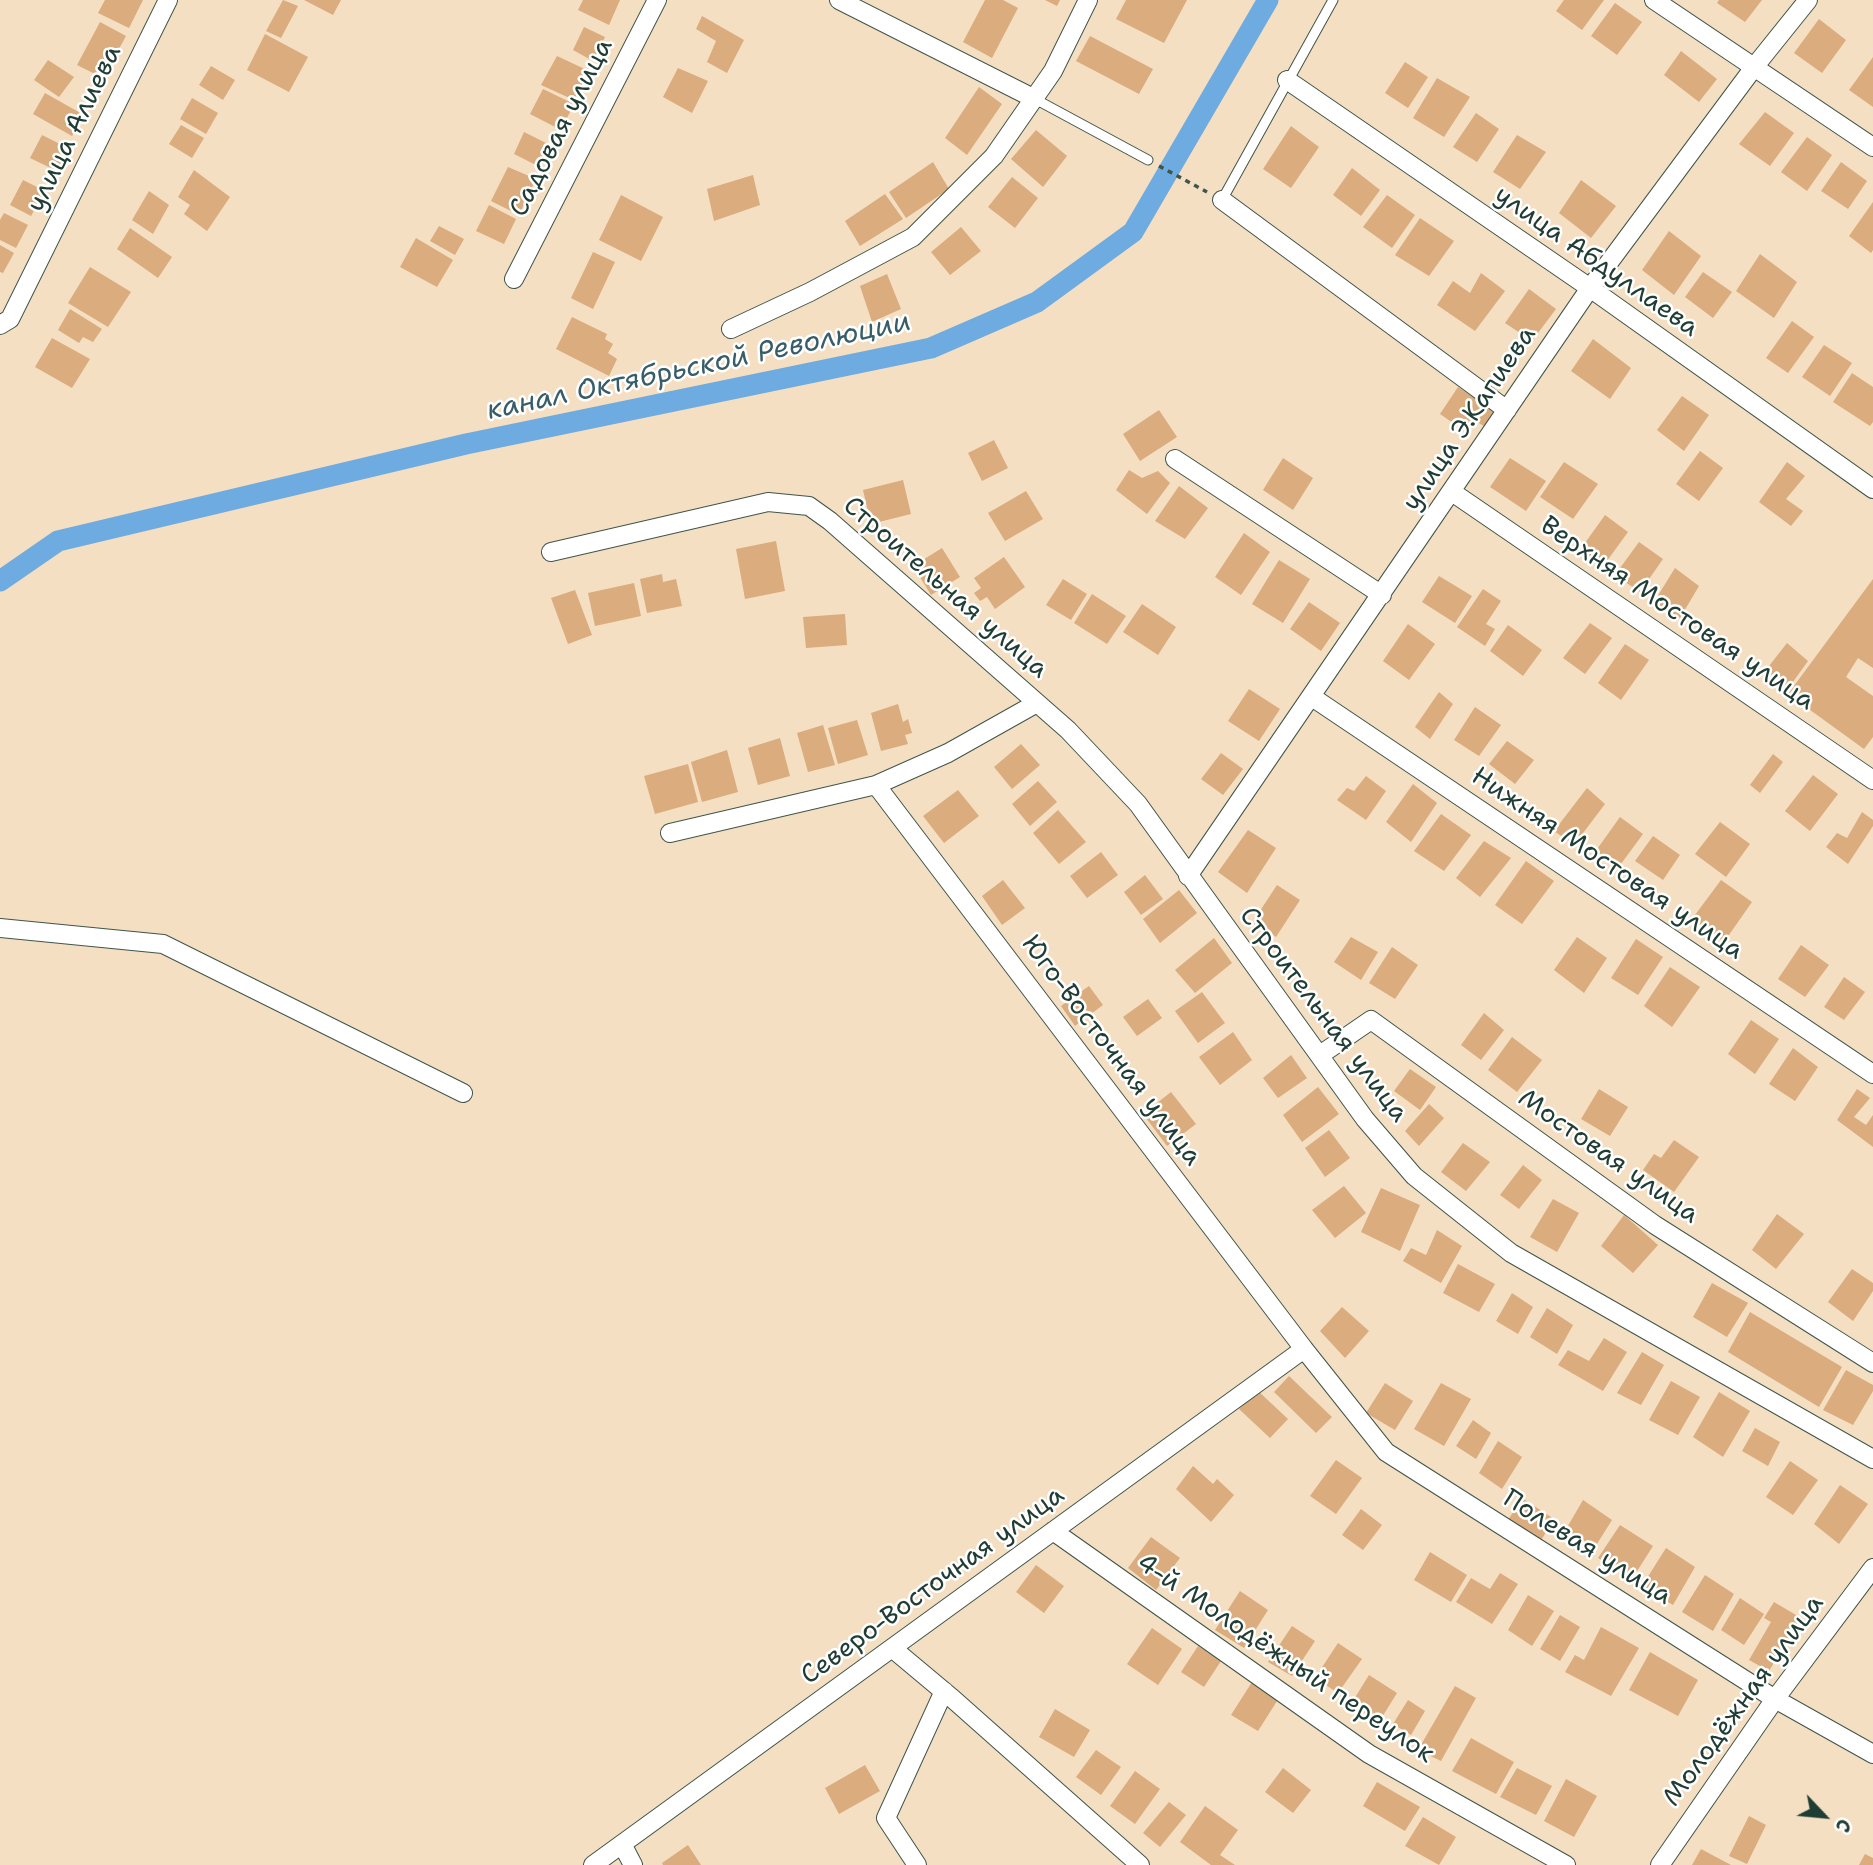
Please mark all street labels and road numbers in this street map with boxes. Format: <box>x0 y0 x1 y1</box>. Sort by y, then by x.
street label: Садовая улица <box>504 34 620 222</box>
street label: улица Алиева <box>21 41 129 217</box>
street label: улица Абдуллаева <box>1488 180 1704 344</box>
street label: улица Э.Капиева <box>1397 321 1543 517</box>
street label: Строительная улица <box>836 491 1054 685</box>
street label: Верхняя Мостовая улица <box>1534 510 1820 718</box>
street label: Нижняя Мостовая улица <box>1465 761 1749 967</box>
street label: Строительная улица <box>1232 901 1414 1129</box>
street label: Юго-Восточная улица <box>1014 930 1208 1172</box>
street label: Мостовая улица <box>1512 1083 1704 1231</box>
street label: Северо-Восточная улица <box>795 1480 1071 1692</box>
street label: Полевая улица <box>1497 1484 1677 1612</box>
street label: 4-й Молодёжный переулок <box>1130 1548 1440 1770</box>
street label: Молодёжная улица <box>1657 1589 1831 1813</box>

